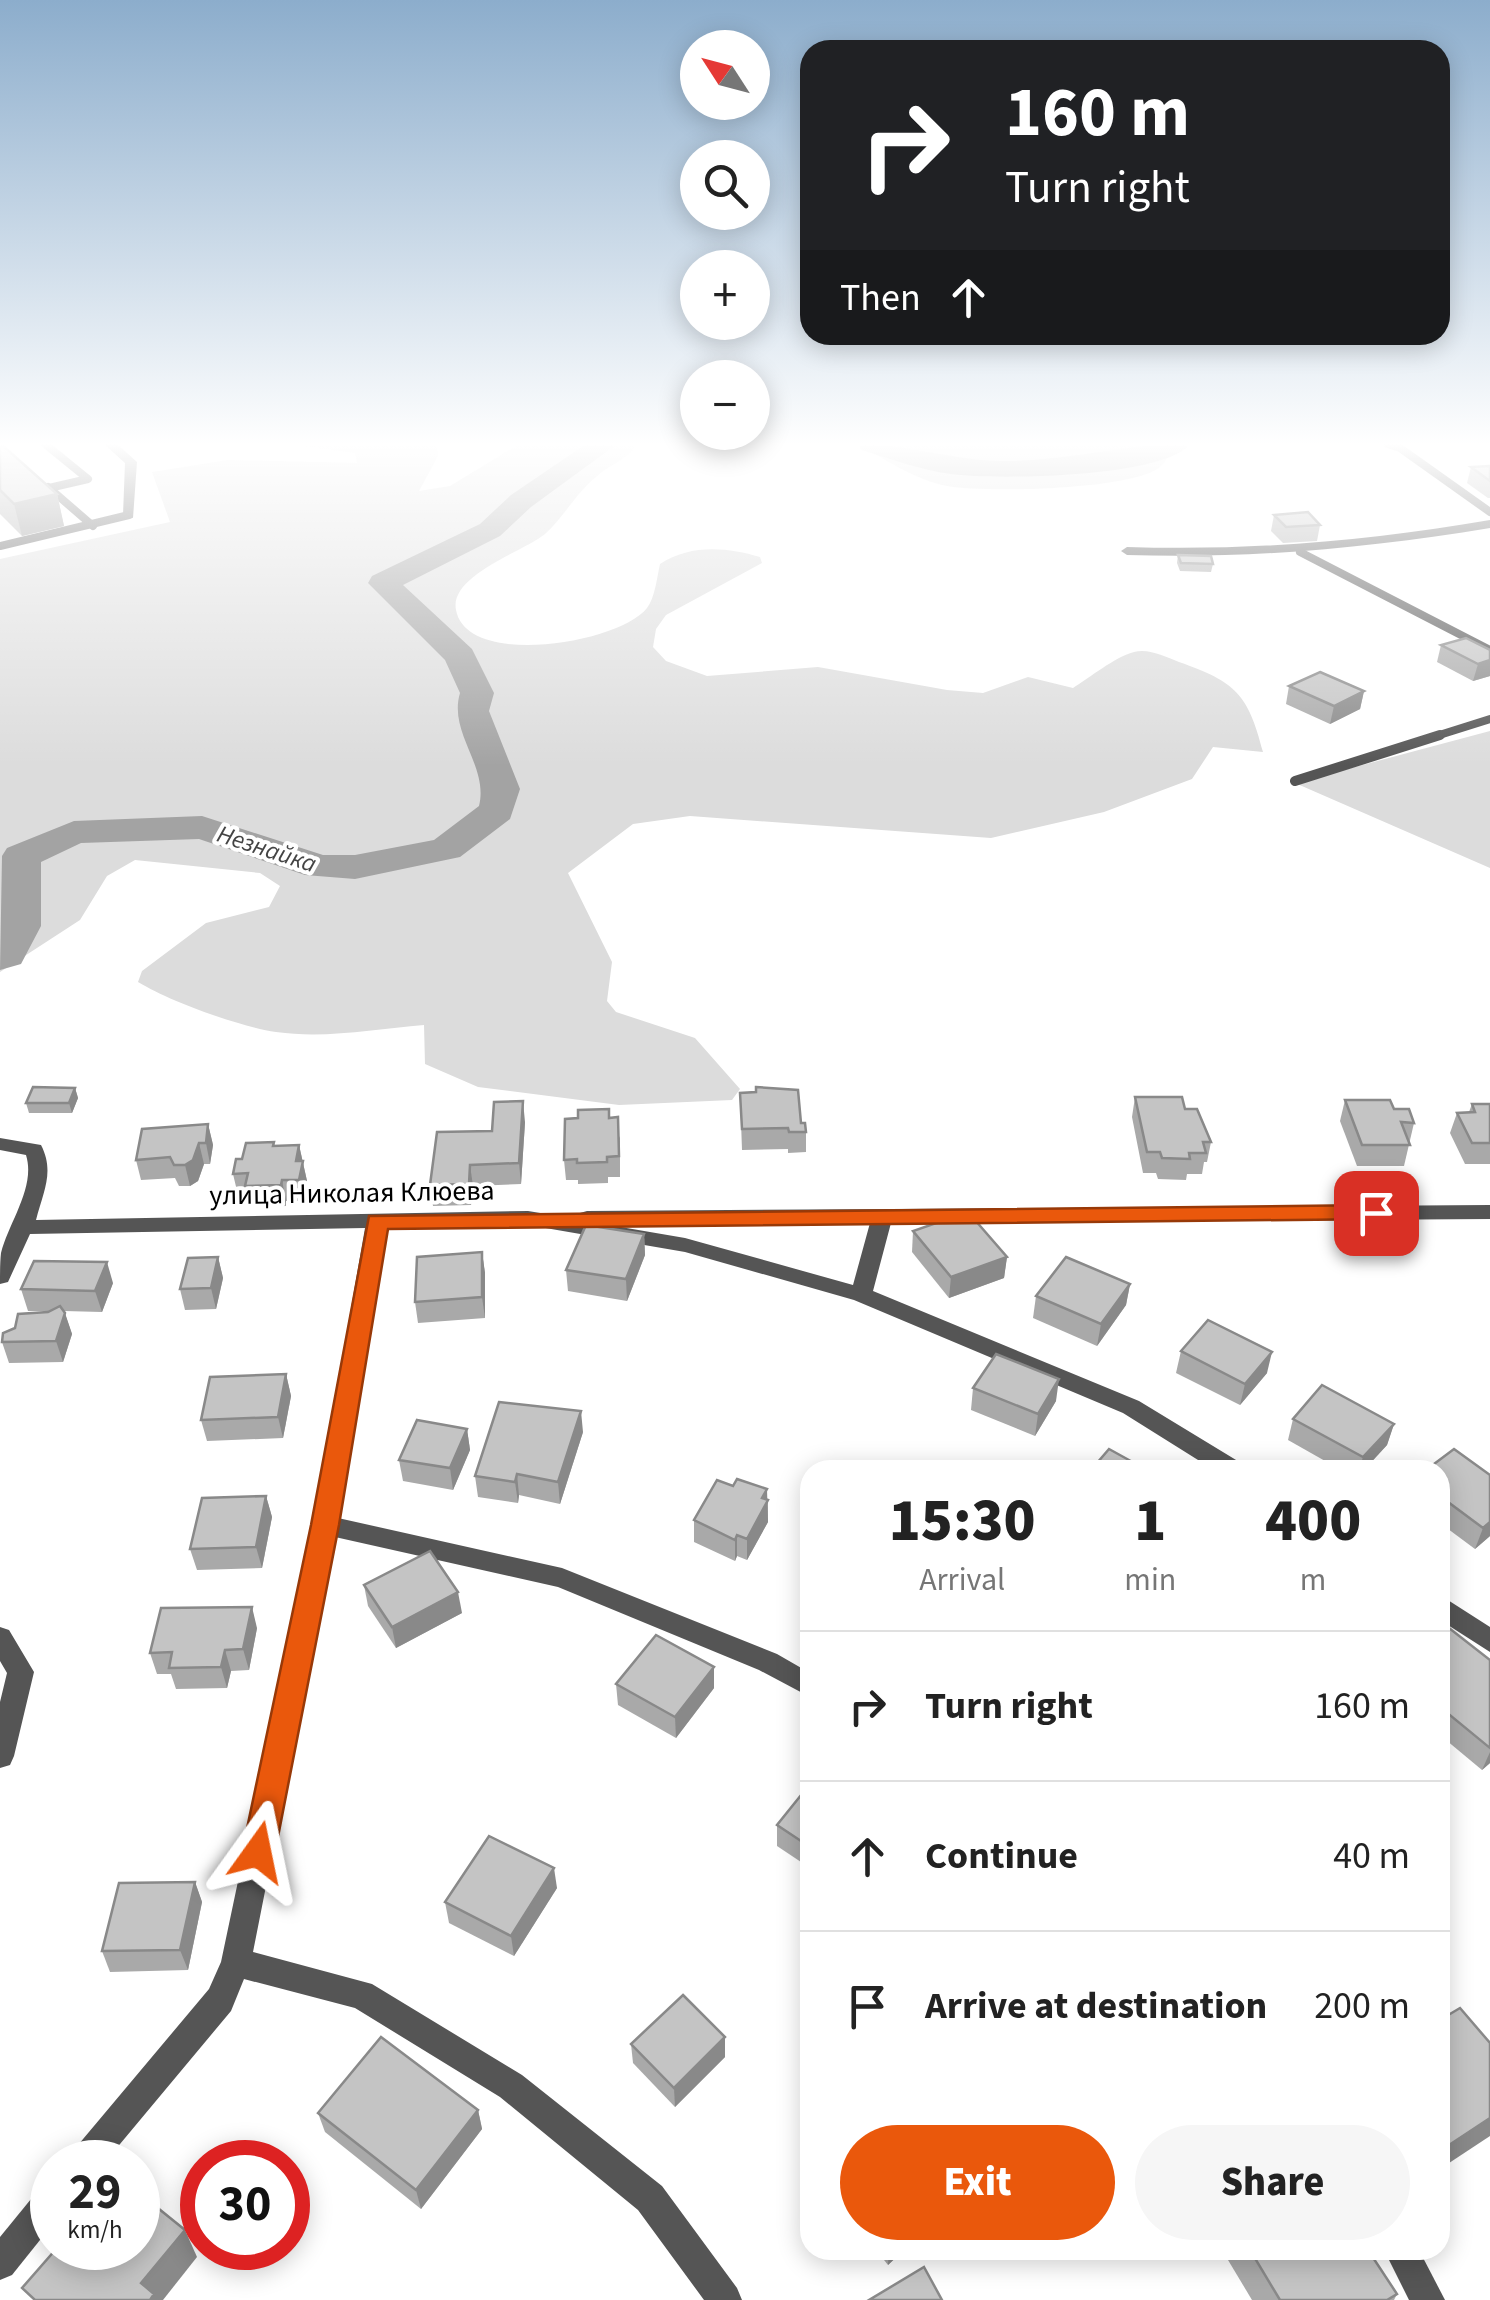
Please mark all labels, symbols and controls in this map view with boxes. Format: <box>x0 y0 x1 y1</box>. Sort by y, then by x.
north arrow <box>680 30 770 120</box>
map controls <box>680 30 770 450</box>
text: 160 m <box>1005 63 1190 163</box>
icon: right <box>840 80 970 210</box>
button: search <box>680 140 770 230</box>
text: Turn right <box>1005 156 1190 220</box>
button: + <box>680 250 770 340</box>
icon: ahead <box>941 270 996 325</box>
text: Then <box>840 271 921 325</box>
button: − <box>680 360 770 450</box>
water label: Незнайка <box>212 816 321 882</box>
street label: улица Николая Клюева <box>209 1171 495 1215</box>
pin <box>1334 1171 1419 1256</box>
icon: arrive <box>1349 1186 1404 1241</box>
text: 15:30 <box>889 1479 1036 1564</box>
text: 1 <box>1134 1479 1166 1564</box>
text: 400 <box>1265 1479 1361 1564</box>
text: Arrival <box>919 1557 1005 1603</box>
text: min <box>1124 1557 1176 1603</box>
text: m <box>1300 1557 1326 1603</box>
icon: right <box>840 1679 895 1734</box>
text: Turn right <box>925 1679 1093 1733</box>
text: 160 m <box>1314 1679 1410 1733</box>
position arrow <box>206 1800 310 1904</box>
icon: ahead <box>840 1829 895 1884</box>
text: Continue <box>925 1829 1078 1883</box>
text: 40 m <box>1333 1829 1410 1883</box>
icon: arrive <box>840 1979 895 2034</box>
text: Arrive at destination <box>925 1979 1267 2033</box>
text: 200 m <box>1314 1979 1410 2033</box>
button: Exit <box>840 2125 1115 2240</box>
button: Share <box>1135 2125 1410 2240</box>
speed limit sign: 30 <box>180 2140 310 2270</box>
text: 29 <box>69 2157 121 2228</box>
text: km/h <box>67 2212 123 2248</box>

